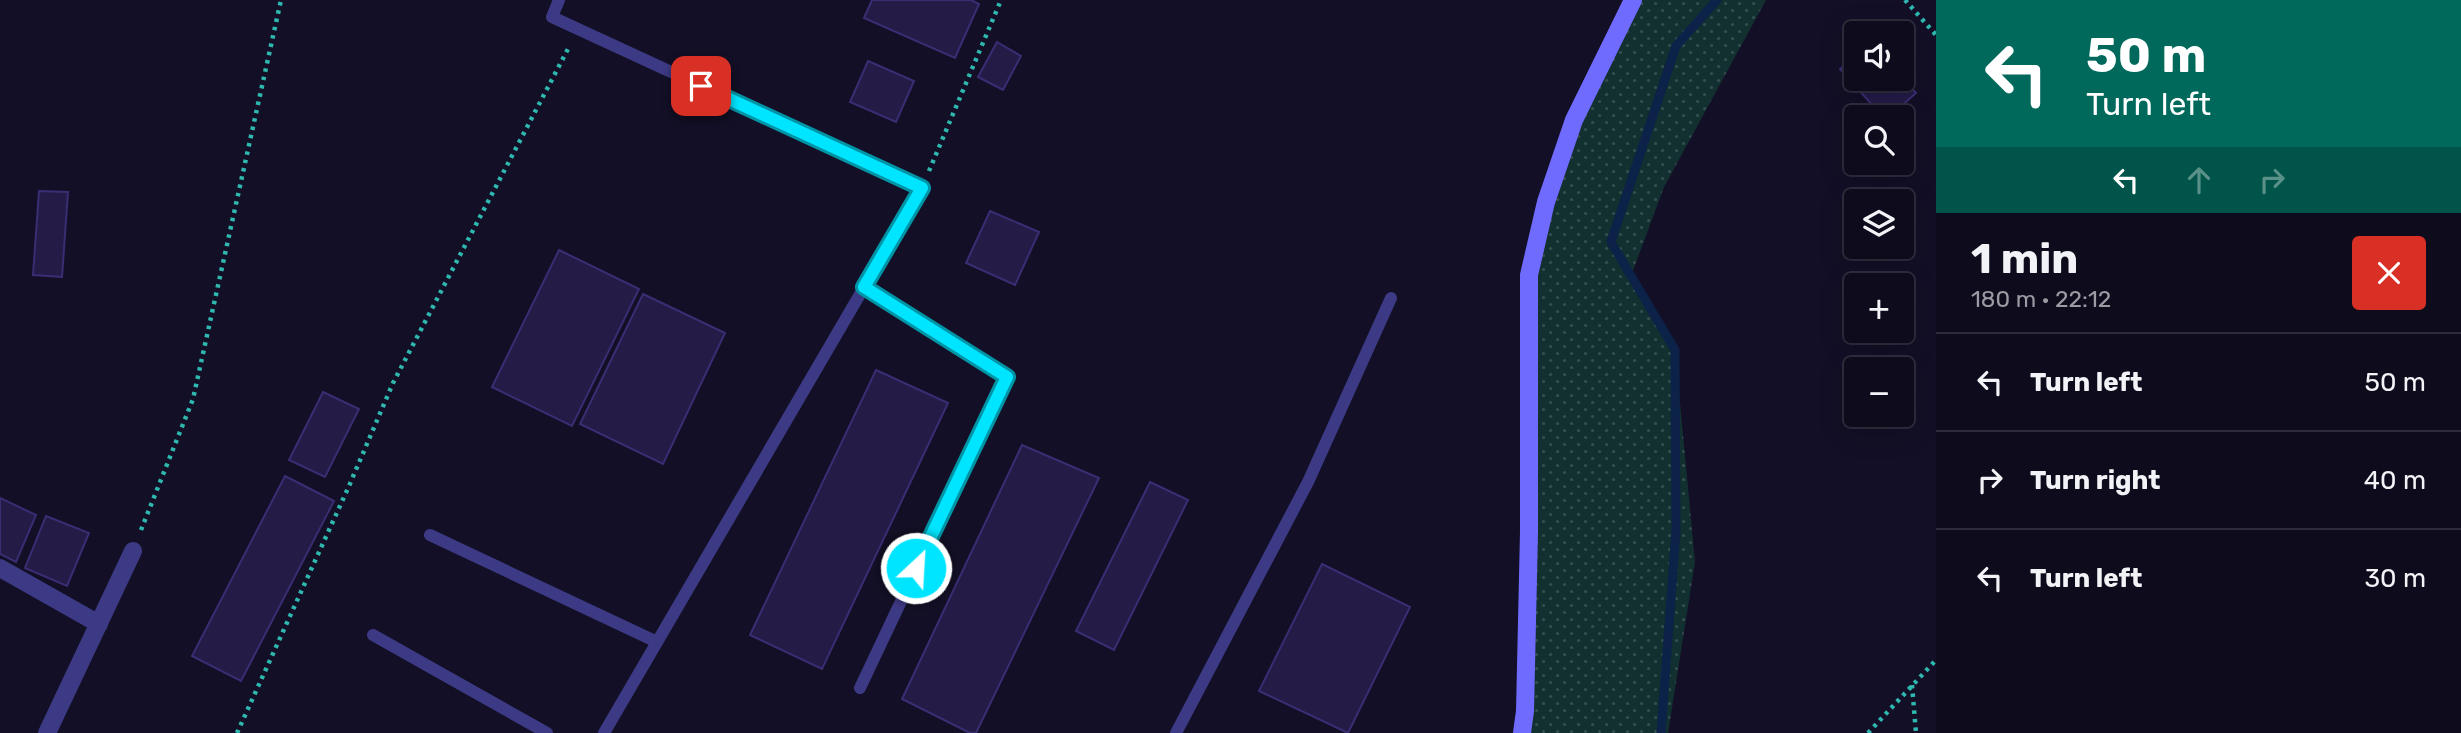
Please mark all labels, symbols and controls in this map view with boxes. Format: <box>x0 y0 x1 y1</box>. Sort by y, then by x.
map controls <box>1844 21 1914 427</box>
button: sound <box>1844 21 1914 91</box>
text: 50 m <box>2086 26 2206 84</box>
icon: left <box>1971 28 2062 119</box>
pin <box>671 56 731 116</box>
icon: arrive <box>682 67 720 105</box>
text: Turn left <box>2086 85 2211 123</box>
button: search <box>1844 105 1914 175</box>
icon: left <box>2107 161 2145 199</box>
icon: ahead <box>2180 161 2218 199</box>
icon: right <box>2253 161 2291 199</box>
button: layers <box>1844 189 1914 259</box>
text: 1 min <box>1971 234 2078 284</box>
button: close <box>2352 236 2426 310</box>
button: + <box>1844 273 1914 343</box>
text: 180 m · 22:12 <box>1971 285 2111 313</box>
button: − <box>1844 357 1914 427</box>
icon: left <box>1971 363 2009 401</box>
text: Turn left <box>2030 367 2142 398</box>
text: 50 m <box>2365 367 2426 398</box>
icon: right <box>1971 461 2009 499</box>
text: Turn right <box>2030 465 2160 496</box>
text: 40 m <box>2364 465 2426 496</box>
position arrow <box>879 531 953 605</box>
icon: left <box>1971 559 2009 597</box>
text: Turn left <box>2030 563 2142 594</box>
text: 30 m <box>2364 563 2426 594</box>

